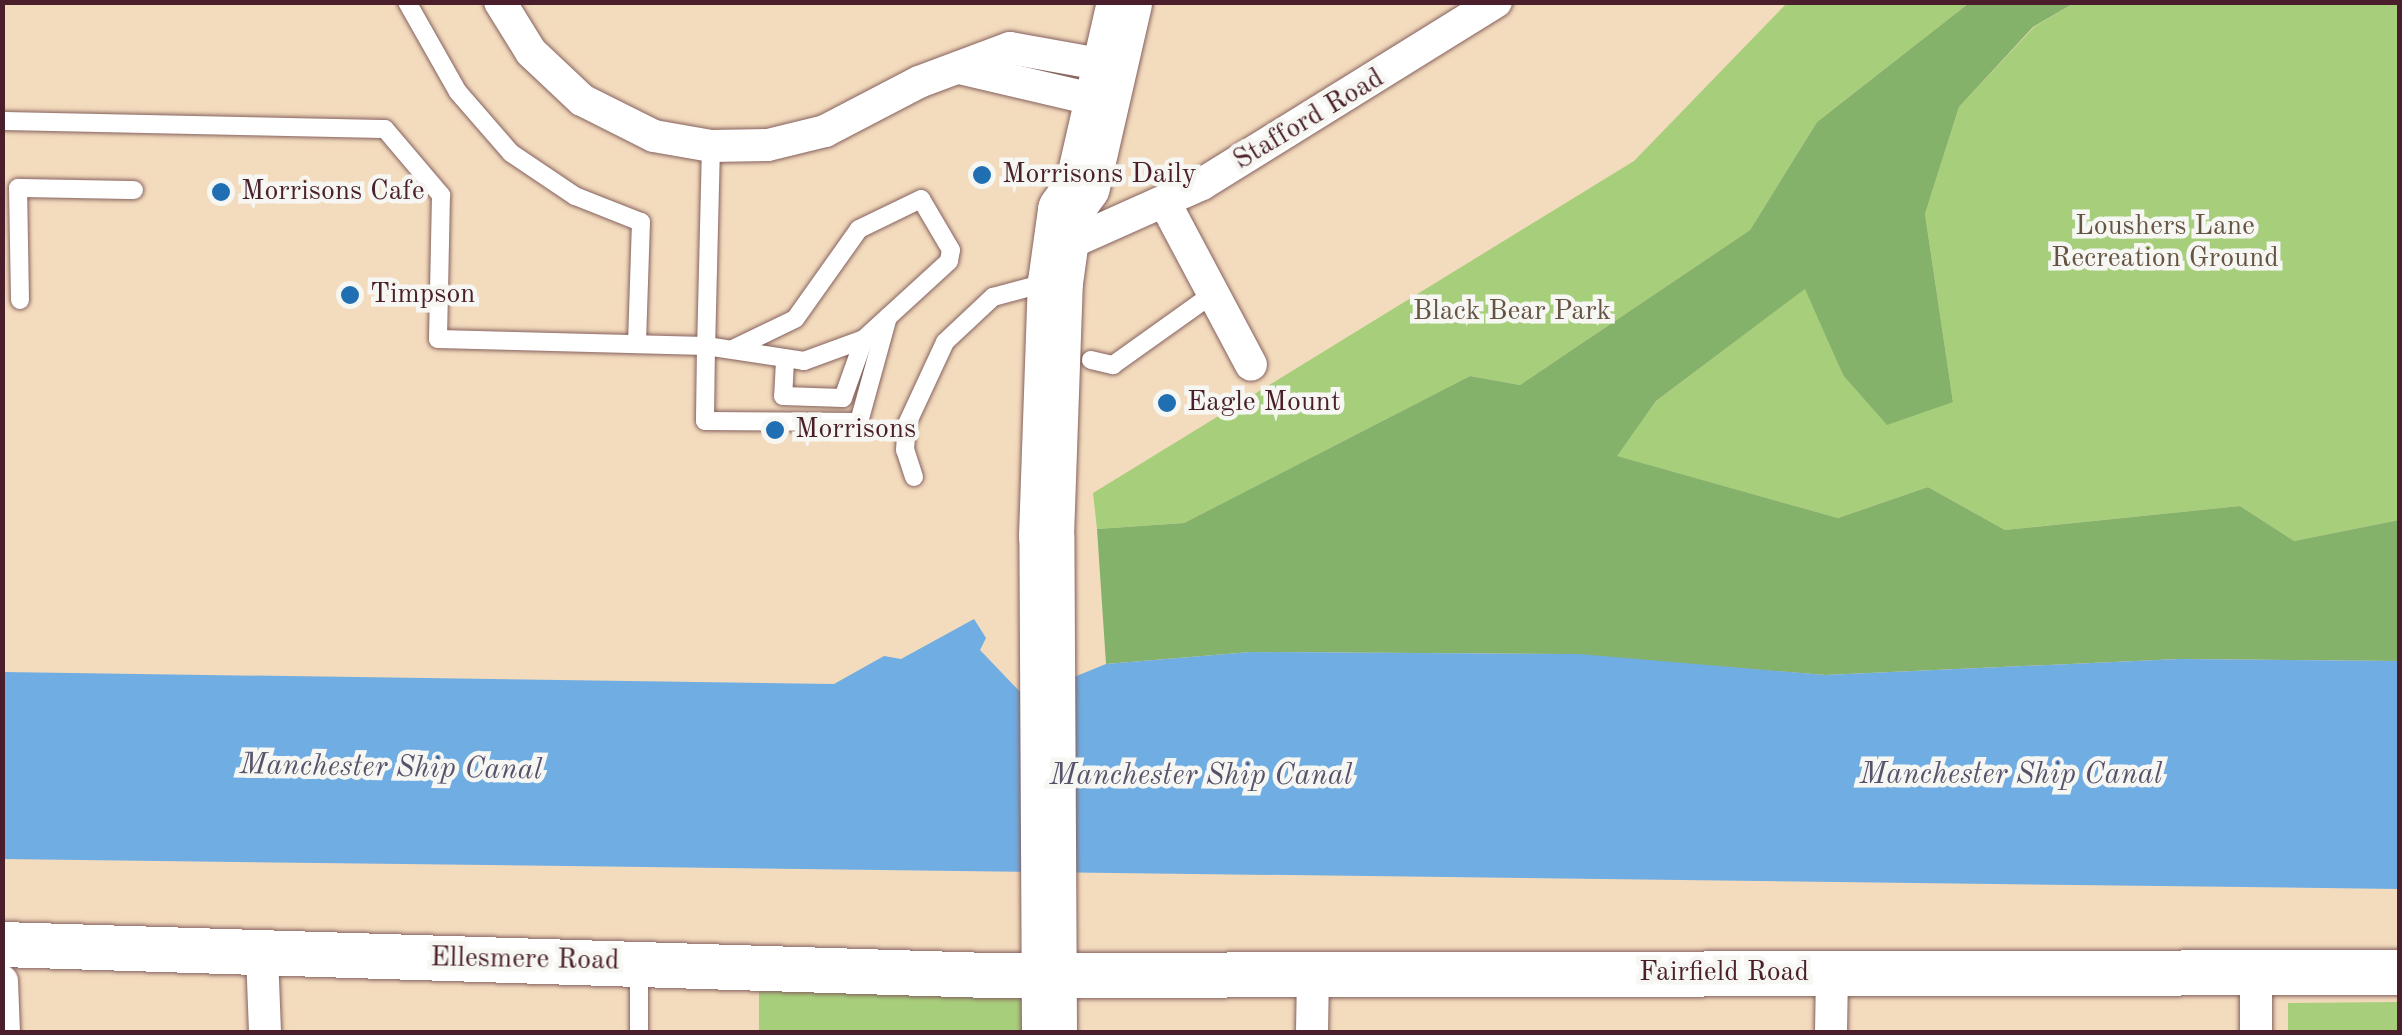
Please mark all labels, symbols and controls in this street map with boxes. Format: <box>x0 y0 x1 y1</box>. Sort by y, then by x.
street label: Stafford Road <box>1228 62 1390 178</box>
place label: Morrisons Daily <box>1002 158 1197 192</box>
marker: Morrisons Daily <box>971 164 993 186</box>
place label: Morrisons Cafe <box>241 175 425 209</box>
marker: Morrisons Cafe <box>210 181 232 203</box>
park label: Loushers Lane Recreation Ground <box>2051 210 2279 276</box>
place label: Timpson <box>370 278 475 312</box>
marker: Timpson <box>339 284 361 306</box>
park label: Black Bear Park <box>1413 295 1611 329</box>
place label: Eagle Mount <box>1187 386 1341 420</box>
marker: Eagle Mount <box>1156 392 1178 414</box>
place label: Morrisons <box>795 413 916 447</box>
marker: Morrisons <box>764 419 786 441</box>
water label: Manchester Ship Canal <box>239 747 543 789</box>
water label: Manchester Ship Canal <box>1860 757 2162 793</box>
water label: Manchester Ship Canal <box>1050 758 1352 794</box>
street label: Ellesmere Road <box>430 942 620 978</box>
street label: Fairfield Road <box>1639 956 1809 990</box>

